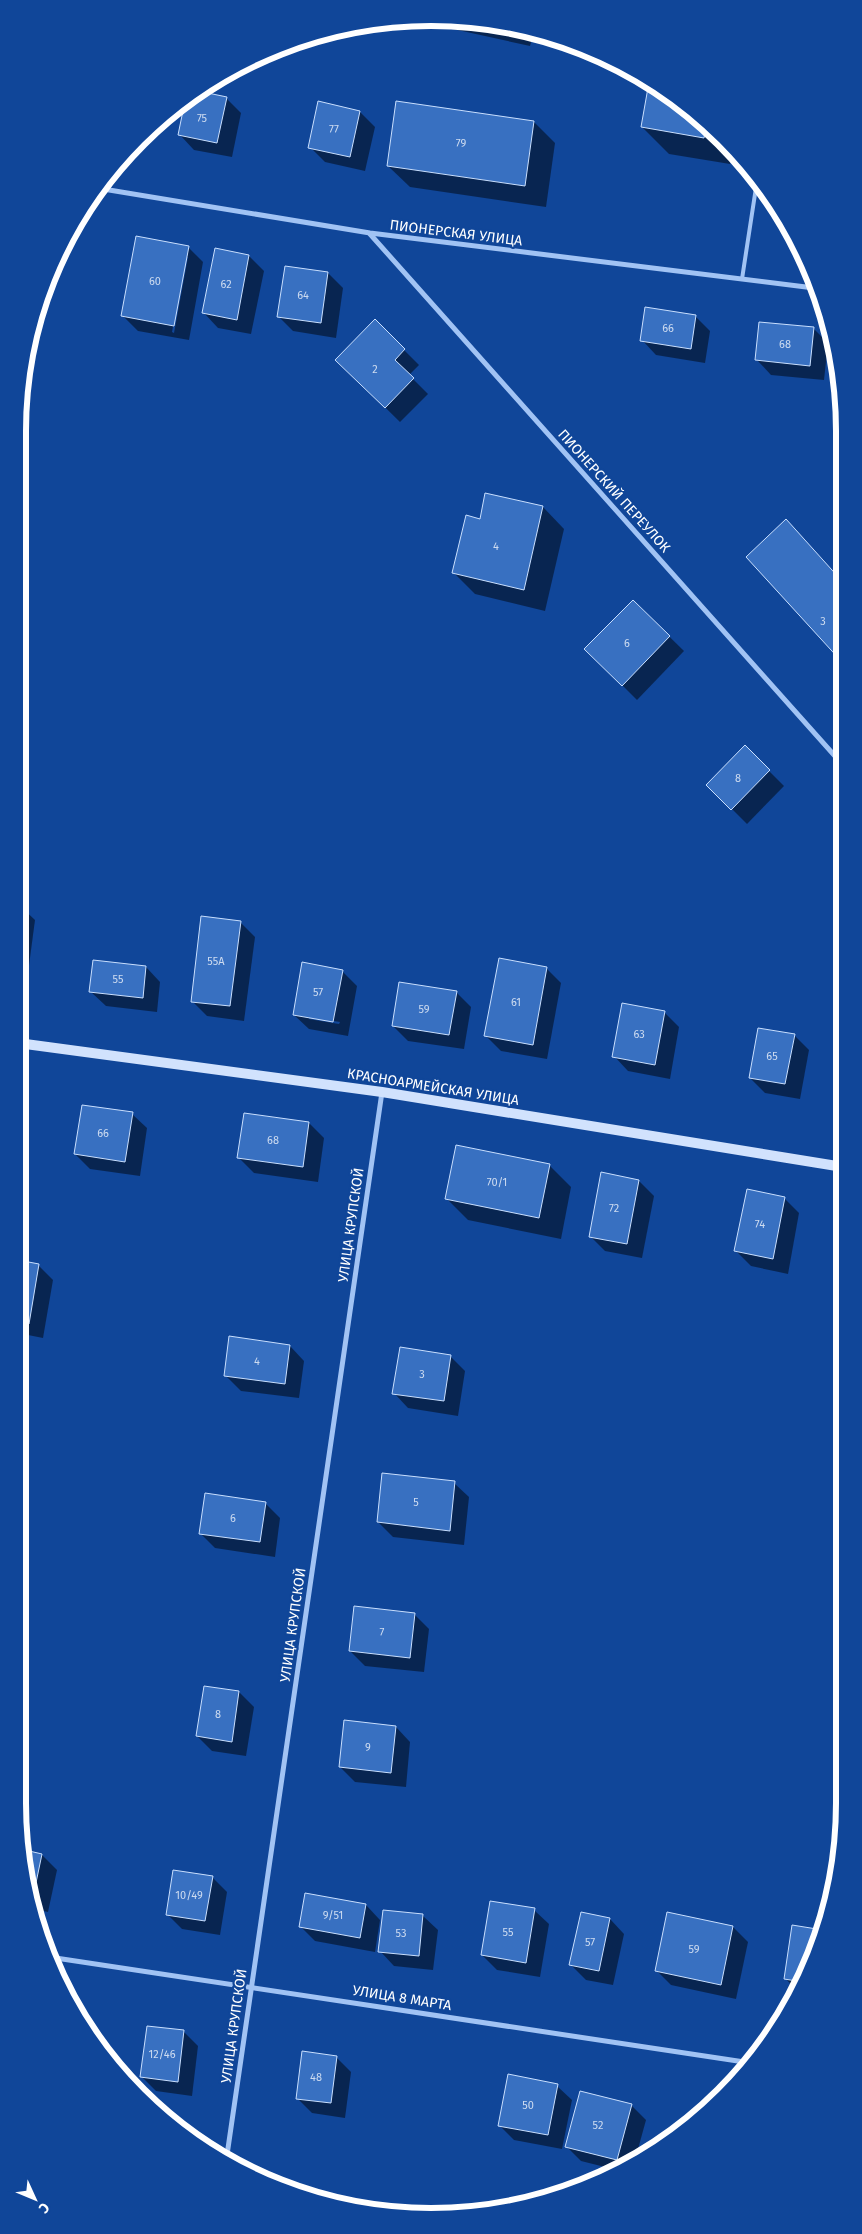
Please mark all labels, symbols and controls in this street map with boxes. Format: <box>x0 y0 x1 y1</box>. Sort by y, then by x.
house number: 75 <box>197 112 208 125</box>
house number: 77 <box>329 123 339 136</box>
house number: 79 <box>456 137 466 150</box>
street label: ПИОНЕРСКАЯ УЛИЦА <box>389 216 523 250</box>
house number: 60 <box>149 275 161 288</box>
house number: 62 <box>220 278 232 291</box>
house number: 64 <box>297 289 309 302</box>
house number: 66 <box>662 322 674 335</box>
house number: 68 <box>779 338 791 351</box>
house number: 2 <box>372 363 378 376</box>
street label: ПИОНЕРСКИЙ ПЕРЕУЛОК <box>554 426 674 557</box>
house number: 4 <box>493 540 499 553</box>
house number: 3 <box>820 615 826 628</box>
house number: 6 <box>624 637 630 650</box>
house number: 8 <box>735 772 741 785</box>
house number: 55А <box>207 955 225 968</box>
house number: 55 <box>113 973 124 986</box>
house number: 57 <box>313 986 323 999</box>
house number: 61 <box>511 996 521 1009</box>
house number: 59 <box>418 1003 430 1016</box>
house number: 63 <box>633 1028 645 1041</box>
house number: 65 <box>766 1050 778 1063</box>
street label: КРАСНОАРМЕЙСКАЯ УЛИЦА <box>346 1065 520 1109</box>
house number: 66 <box>97 1127 109 1140</box>
house number: 68 <box>267 1134 279 1147</box>
street label: УЛИЦА КРУПСКОЙ <box>335 1167 367 1283</box>
house number: 70/1 <box>487 1176 507 1189</box>
house number: 72 <box>609 1202 619 1215</box>
house number: 74 <box>755 1218 765 1231</box>
house number: 4 <box>254 1355 260 1368</box>
house number: 3 <box>419 1368 425 1381</box>
house number: 5 <box>413 1496 419 1509</box>
house number: 6 <box>230 1512 236 1525</box>
street label: УЛИЦА КРУПСКОЙ <box>277 1567 309 1683</box>
house number: 7 <box>380 1626 385 1639</box>
house number: 8 <box>215 1708 221 1721</box>
house number: 9 <box>365 1741 371 1754</box>
house number: 10/49 <box>175 1889 203 1902</box>
house number: 9/51 <box>323 1909 343 1922</box>
house number: 55 <box>503 1926 514 1939</box>
house number: 53 <box>396 1927 406 1940</box>
house number: 57 <box>585 1936 595 1949</box>
house number: 59 <box>688 1943 700 1956</box>
street label: УЛИЦА КРУПСКОЙ <box>218 1968 250 2084</box>
street label: УЛИЦА 8 МАРТА <box>351 1982 453 2014</box>
house number: 12/46 <box>148 2048 176 2061</box>
house number: 48 <box>310 2071 322 2084</box>
house number: 50 <box>522 2099 534 2112</box>
house number: 52 <box>593 2119 603 2132</box>
north arrow <box>10 2174 60 2224</box>
text: С <box>35 2199 53 2216</box>

